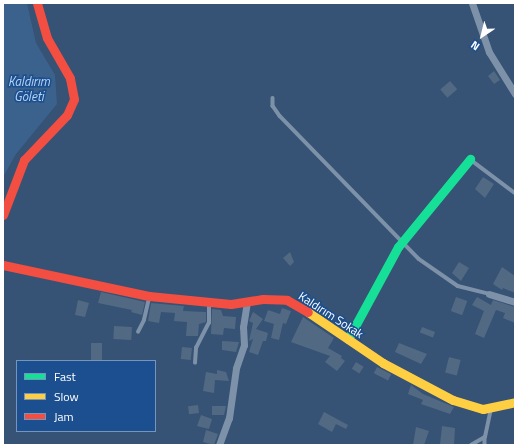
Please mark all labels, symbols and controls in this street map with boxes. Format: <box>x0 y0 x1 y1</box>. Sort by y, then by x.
north arrow <box>462 16 502 56</box>
text: N <box>467 37 483 55</box>
water label: Kaldırım Göleti <box>8 74 50 105</box>
street label: Kaldırım Sokak <box>296 289 366 341</box>
legend <box>16 360 156 432</box>
text: Fast <box>54 367 76 386</box>
text: Slow <box>54 387 79 406</box>
text: Jam <box>54 407 74 426</box>

